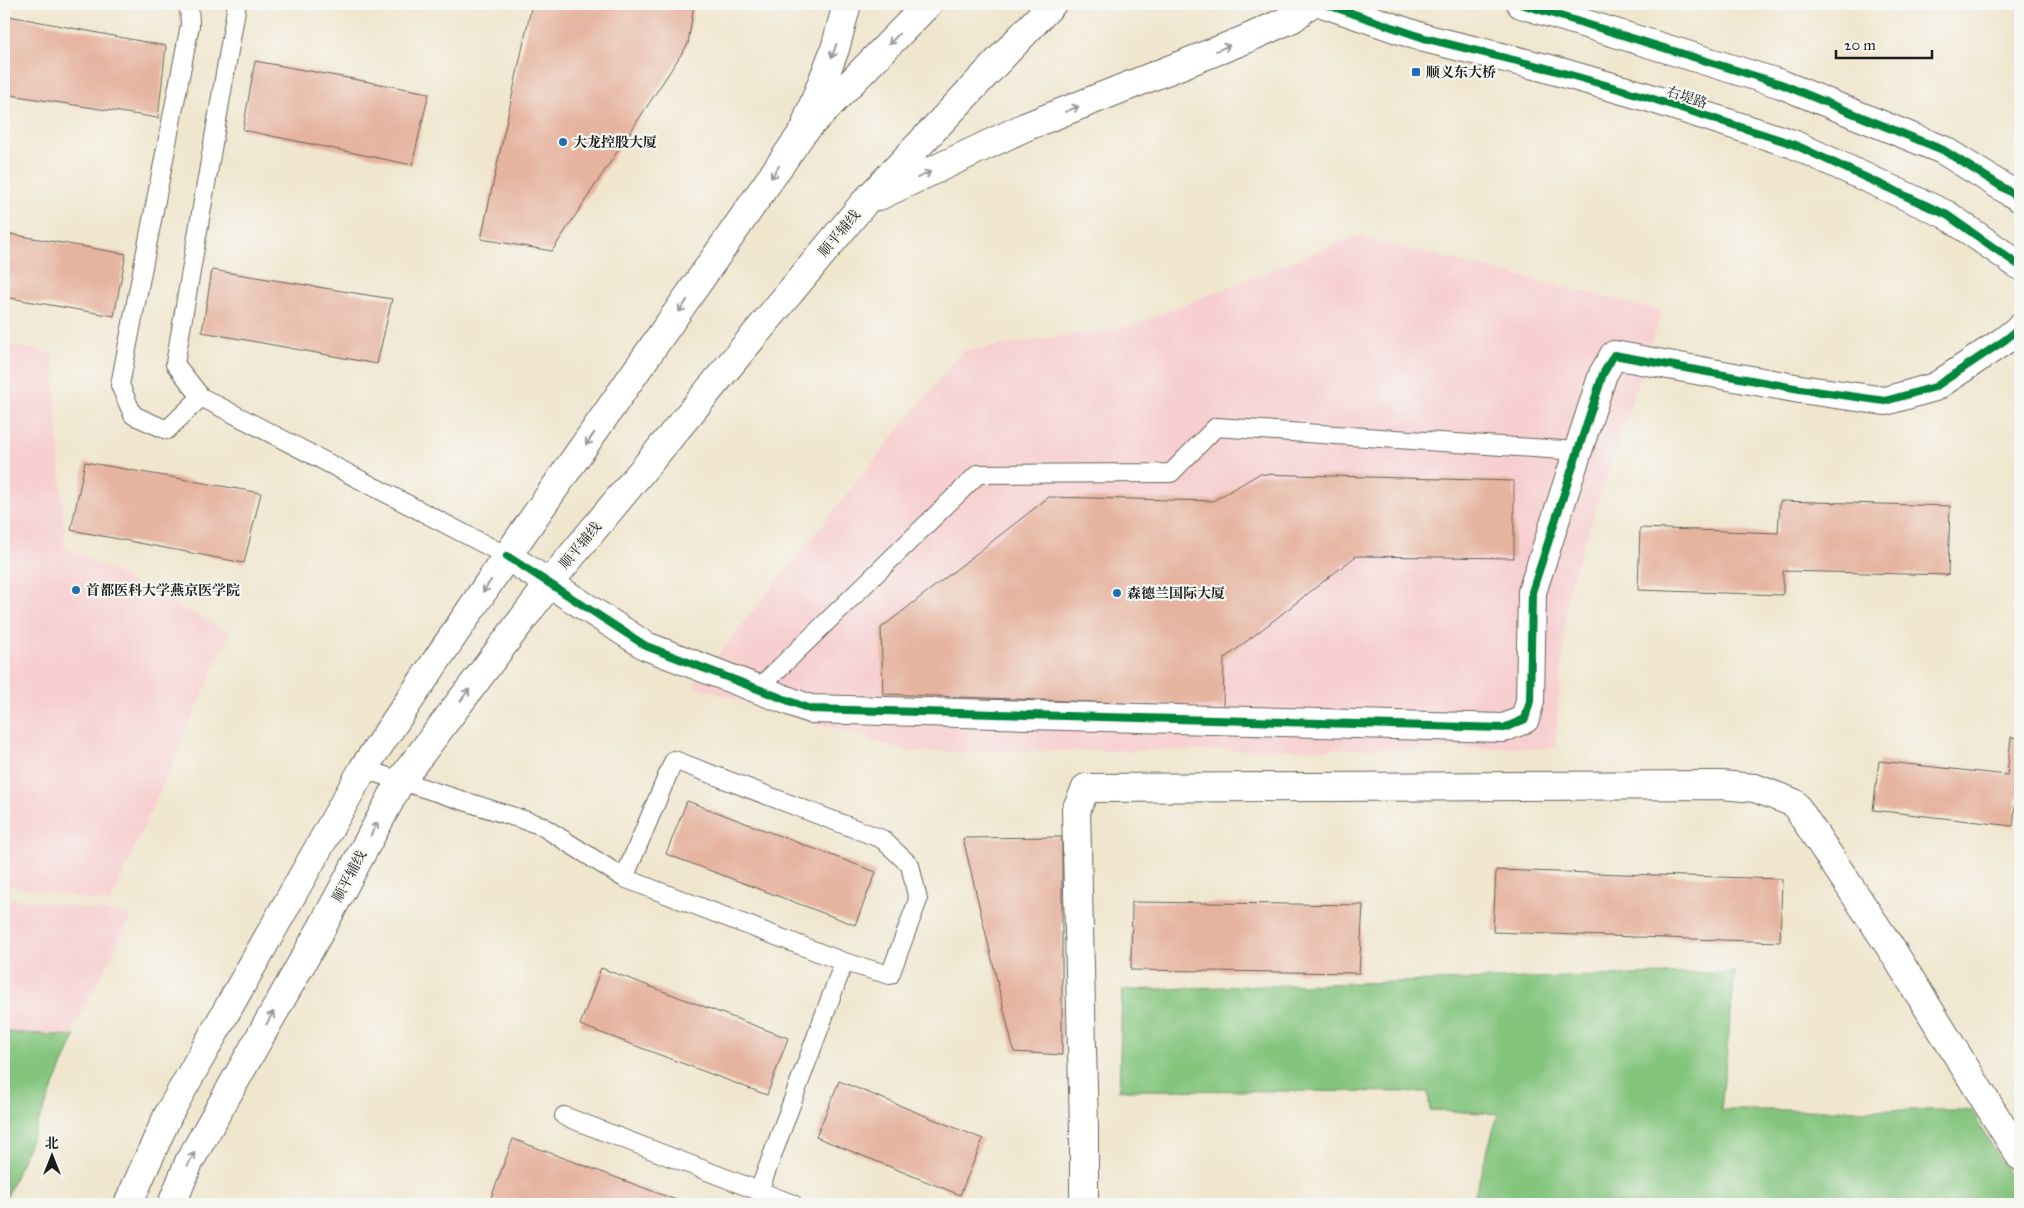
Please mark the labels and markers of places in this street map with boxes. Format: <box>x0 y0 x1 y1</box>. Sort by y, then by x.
place label: 顺义东大桥 <box>1426 64 1496 81</box>
marker: 顺义东大桥 <box>1410 66 1422 78</box>
place label: 大龙控股大厦 <box>573 134 657 151</box>
marker: 大龙控股大厦 <box>557 136 569 148</box>
place label: 首都医科大学燕京医学院 <box>86 582 240 599</box>
marker: 首都医科大学燕京医学院 <box>70 584 82 596</box>
place label: 森德兰国际大厦 <box>1127 585 1225 602</box>
marker: 森德兰国际大厦 <box>1111 587 1123 599</box>

